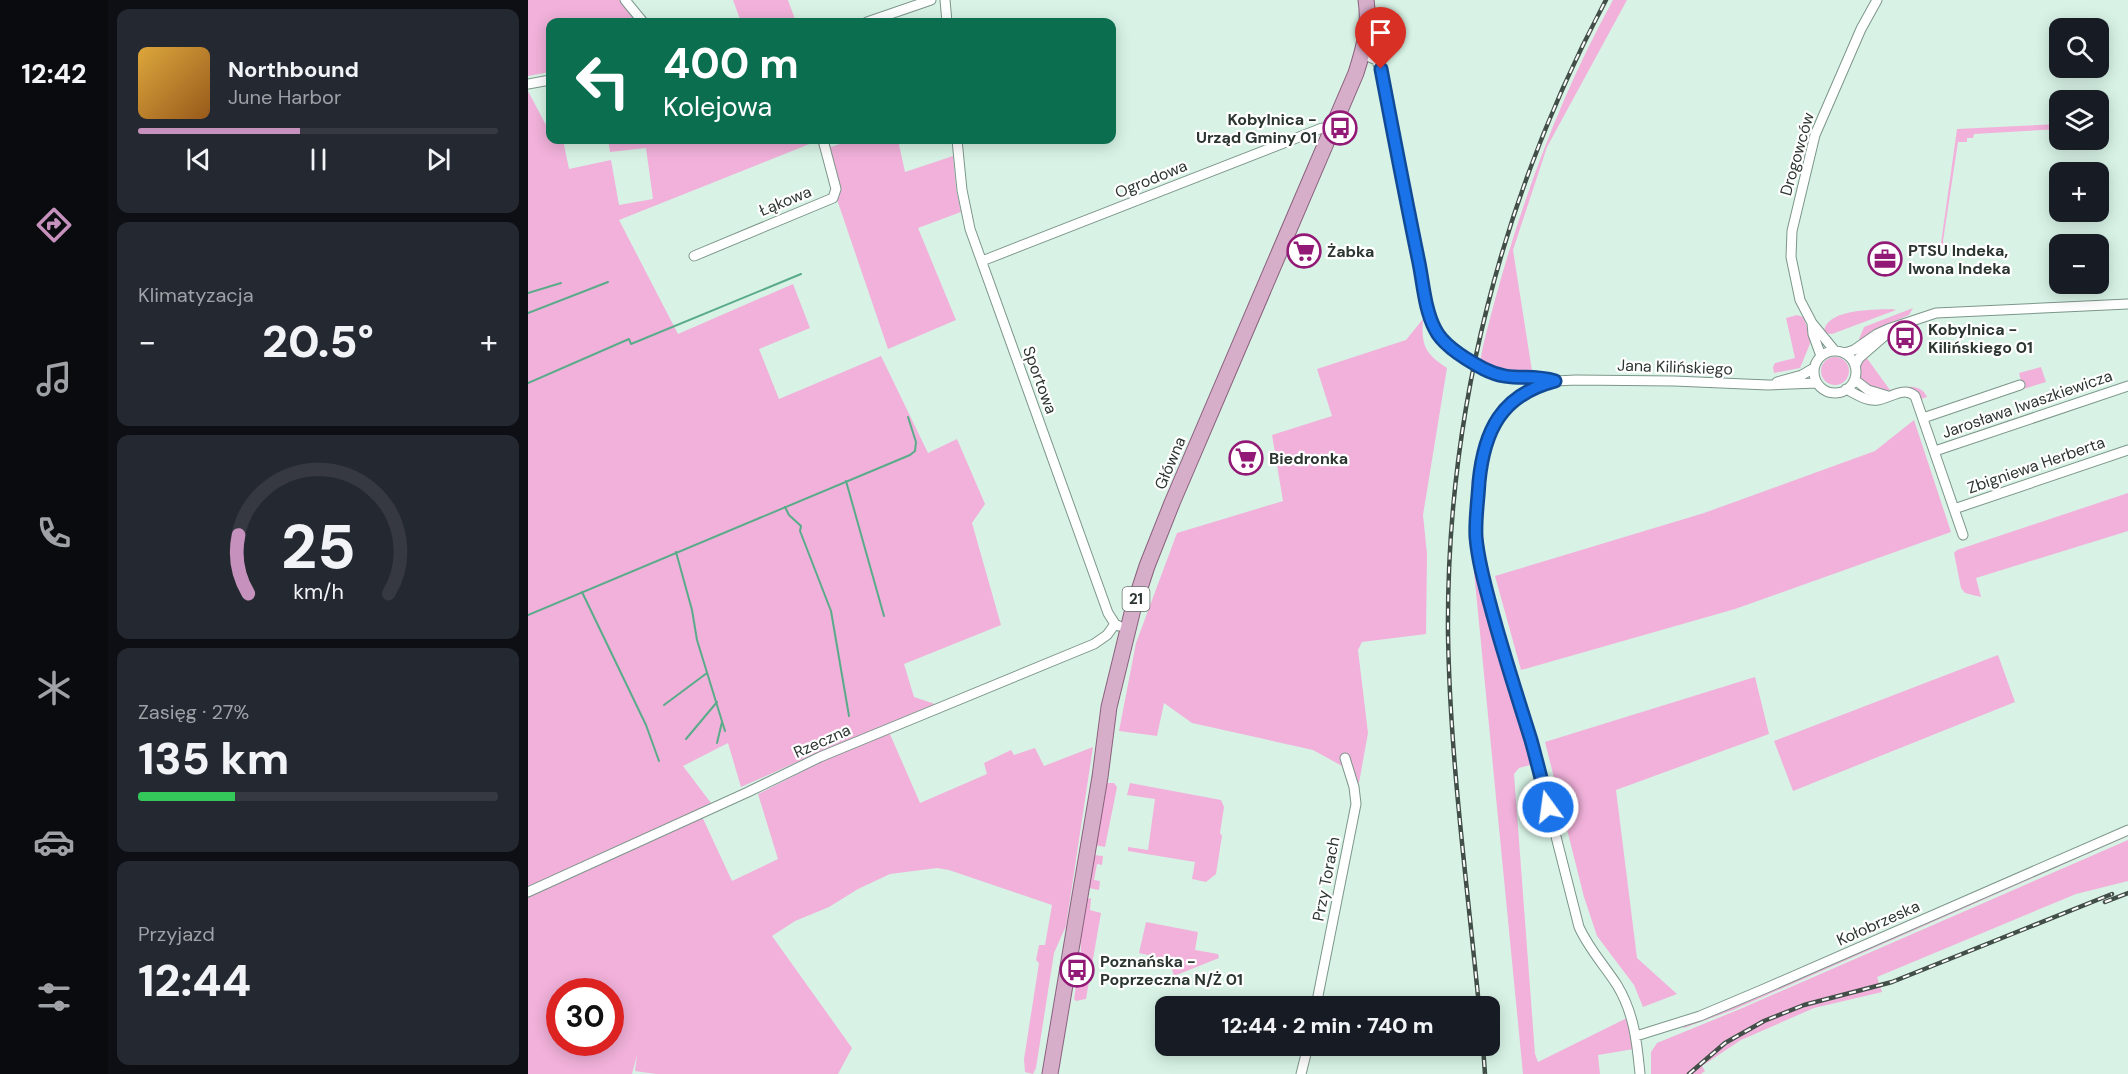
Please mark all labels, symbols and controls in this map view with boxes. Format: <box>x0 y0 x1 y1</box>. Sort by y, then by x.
pin <box>1355 7 1406 69</box>
icon: arrive <box>1364 16 1397 49</box>
map controls <box>2049 18 2109 294</box>
button: search <box>2049 18 2109 78</box>
text: 400 m <box>663 36 799 91</box>
icon: left <box>564 42 642 120</box>
text: Northbound <box>228 55 359 84</box>
text: 12:42 <box>21 56 87 91</box>
text: June Harbor <box>228 84 341 110</box>
text: Kolejowa <box>663 89 772 124</box>
button: layers <box>2049 90 2109 150</box>
place label: Kobylnica - Urząd Gminy 01 <box>1196 109 1317 148</box>
bus stop icon: Kobylnica - Urząd Gminy 01 <box>1322 110 1358 146</box>
street label: Drogowców <box>1775 110 1819 198</box>
icon: previous <box>182 143 215 176</box>
icon: pause <box>302 143 335 176</box>
icon: next <box>422 143 455 176</box>
street label: Ogrodowa <box>1112 155 1190 203</box>
button: + <box>2049 162 2109 222</box>
street label: Łąkowa <box>756 181 814 221</box>
icon: directions <box>33 204 75 246</box>
supermarket icon: Żabka <box>1286 233 1322 269</box>
button: − <box>2049 234 2109 294</box>
place label: PTSU Indeka, Iwona Indeka <box>1908 240 2011 279</box>
place label: Żabka <box>1327 241 1374 262</box>
office icon: PTSU Indeka, Iwona Indeka <box>1867 241 1903 277</box>
text: Klimatyzacja <box>138 282 254 308</box>
text: 20.5° <box>262 312 374 371</box>
place label: Kobylnica - Kilińskiego 01 <box>1928 319 2033 358</box>
text: − <box>138 320 156 363</box>
text: + <box>480 320 498 363</box>
bus stop icon: Kobylnica - Kilińskiego 01 <box>1887 320 1923 356</box>
street label: Sportowa <box>1018 343 1062 417</box>
street label: Jana Kilińskiego <box>1617 354 1733 380</box>
icon: music <box>33 358 75 400</box>
street label: Jarosława Iwaszkiewicza <box>1939 365 2115 443</box>
street label: Zbigniewa Herberta <box>1964 432 2108 498</box>
street label: Główna <box>1150 433 1190 493</box>
supermarket icon: Biedronka <box>1228 440 1264 476</box>
place label: Biedronka <box>1269 448 1348 469</box>
text: 25 <box>281 506 355 587</box>
icon: phone <box>33 512 75 554</box>
text: km/h <box>293 578 343 606</box>
road number: 21 <box>1122 587 1150 611</box>
icon: climate <box>33 667 75 709</box>
text: Zasięg · 27% <box>138 699 249 725</box>
street label: Rzeczna <box>790 719 854 763</box>
text: 135 km <box>138 729 289 788</box>
position arrow <box>1516 775 1580 839</box>
icon: car <box>33 821 75 863</box>
street label: Przy Torach <box>1308 835 1344 923</box>
street label: Kołobrzeska <box>1833 895 1923 951</box>
text: Przyjazd <box>138 921 215 947</box>
text: 12:44 <box>138 951 251 1010</box>
place label: Poznańska - Poprzeczna N/Ż 01 <box>1100 951 1243 990</box>
bus stop icon: Poznańska - Poprzeczna N/Ż 01 <box>1059 952 1095 988</box>
icon: filters <box>33 976 75 1018</box>
speed limit sign: 30 <box>546 978 624 1056</box>
text: 12:44 · 2 min · 740 m <box>1221 1011 1434 1040</box>

